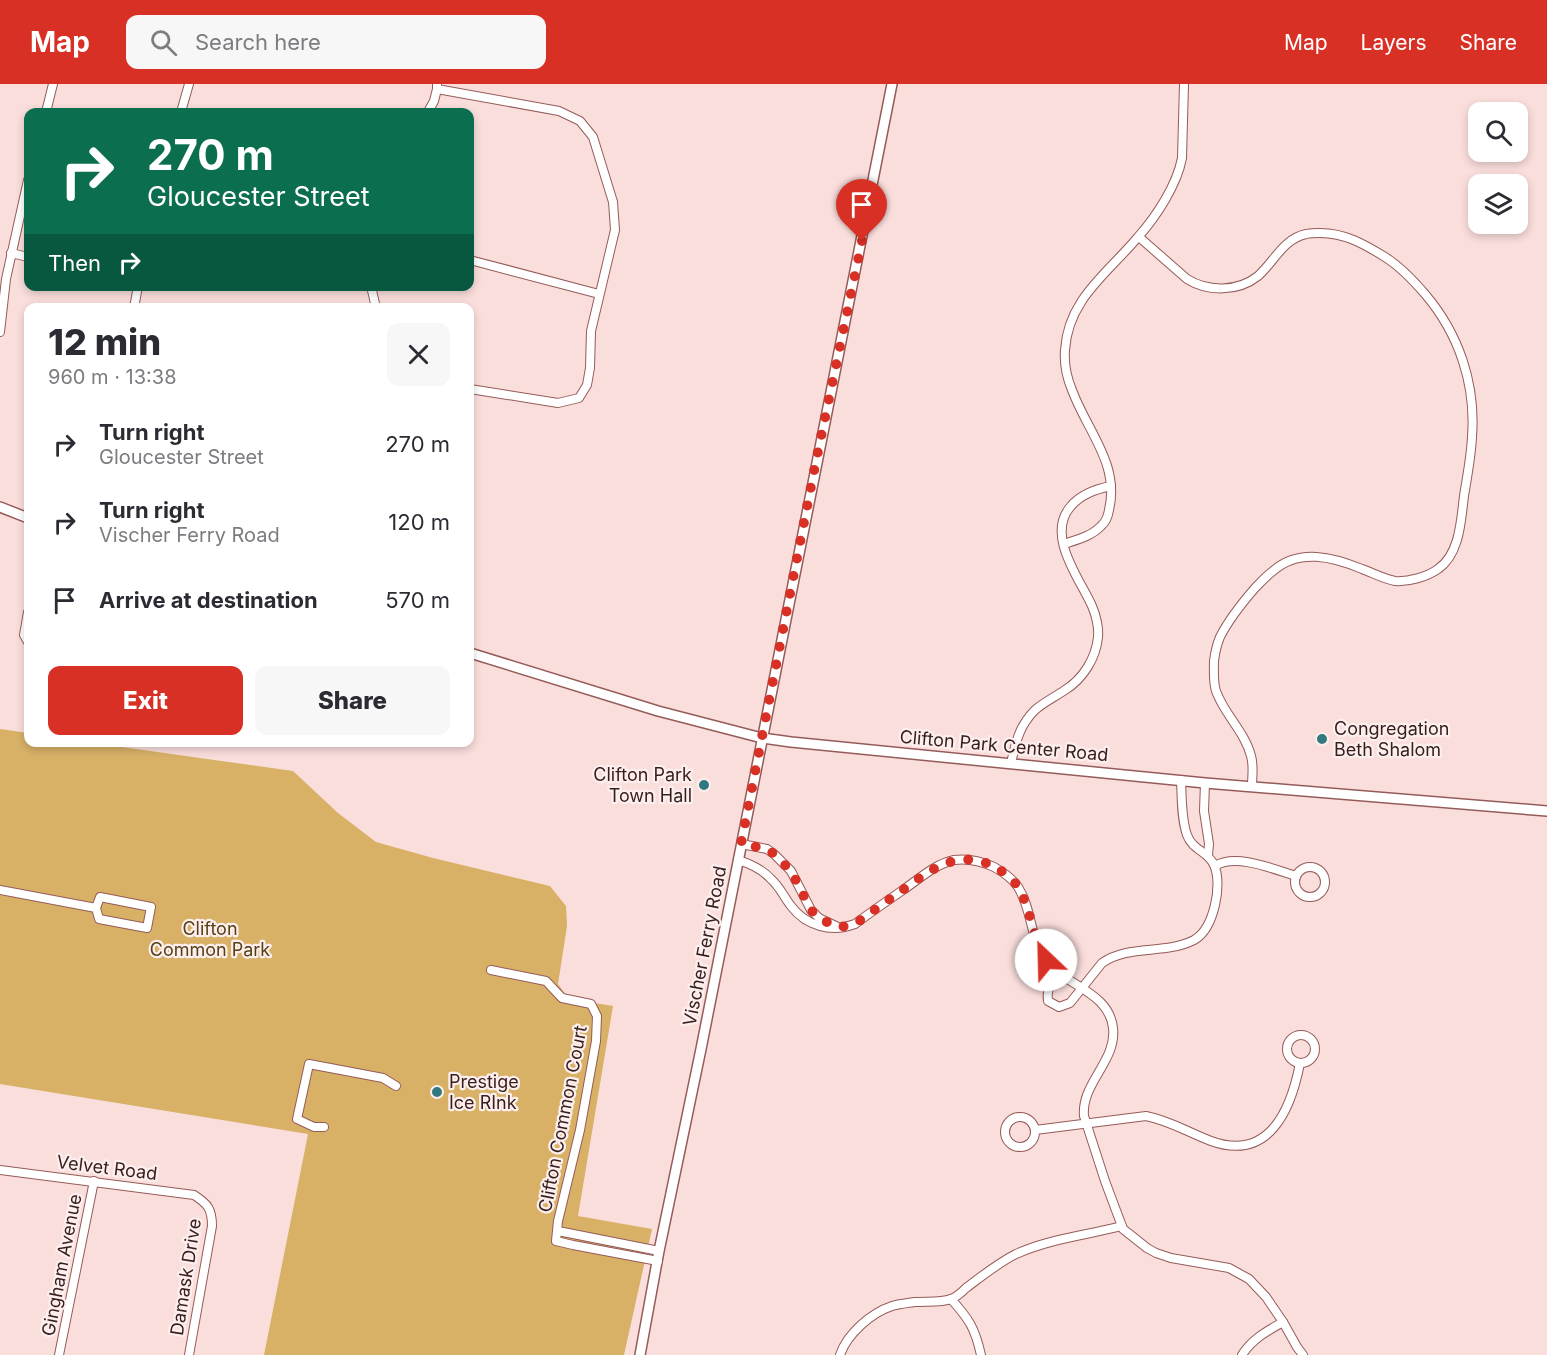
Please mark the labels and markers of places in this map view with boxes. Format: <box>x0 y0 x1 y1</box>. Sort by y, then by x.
pin <box>836 179 887 241</box>
place label: Congregation Beth Shalom <box>1334 718 1449 760</box>
marker: Congregation Beth Shalom <box>1315 732 1329 746</box>
place label: Clifton Park Town Hall <box>593 764 692 806</box>
marker: Clifton Park Town Hall <box>697 778 711 792</box>
place label: Prestige Ice RInk <box>449 1071 519 1113</box>
marker: Prestige Ice RInk <box>430 1085 444 1099</box>

